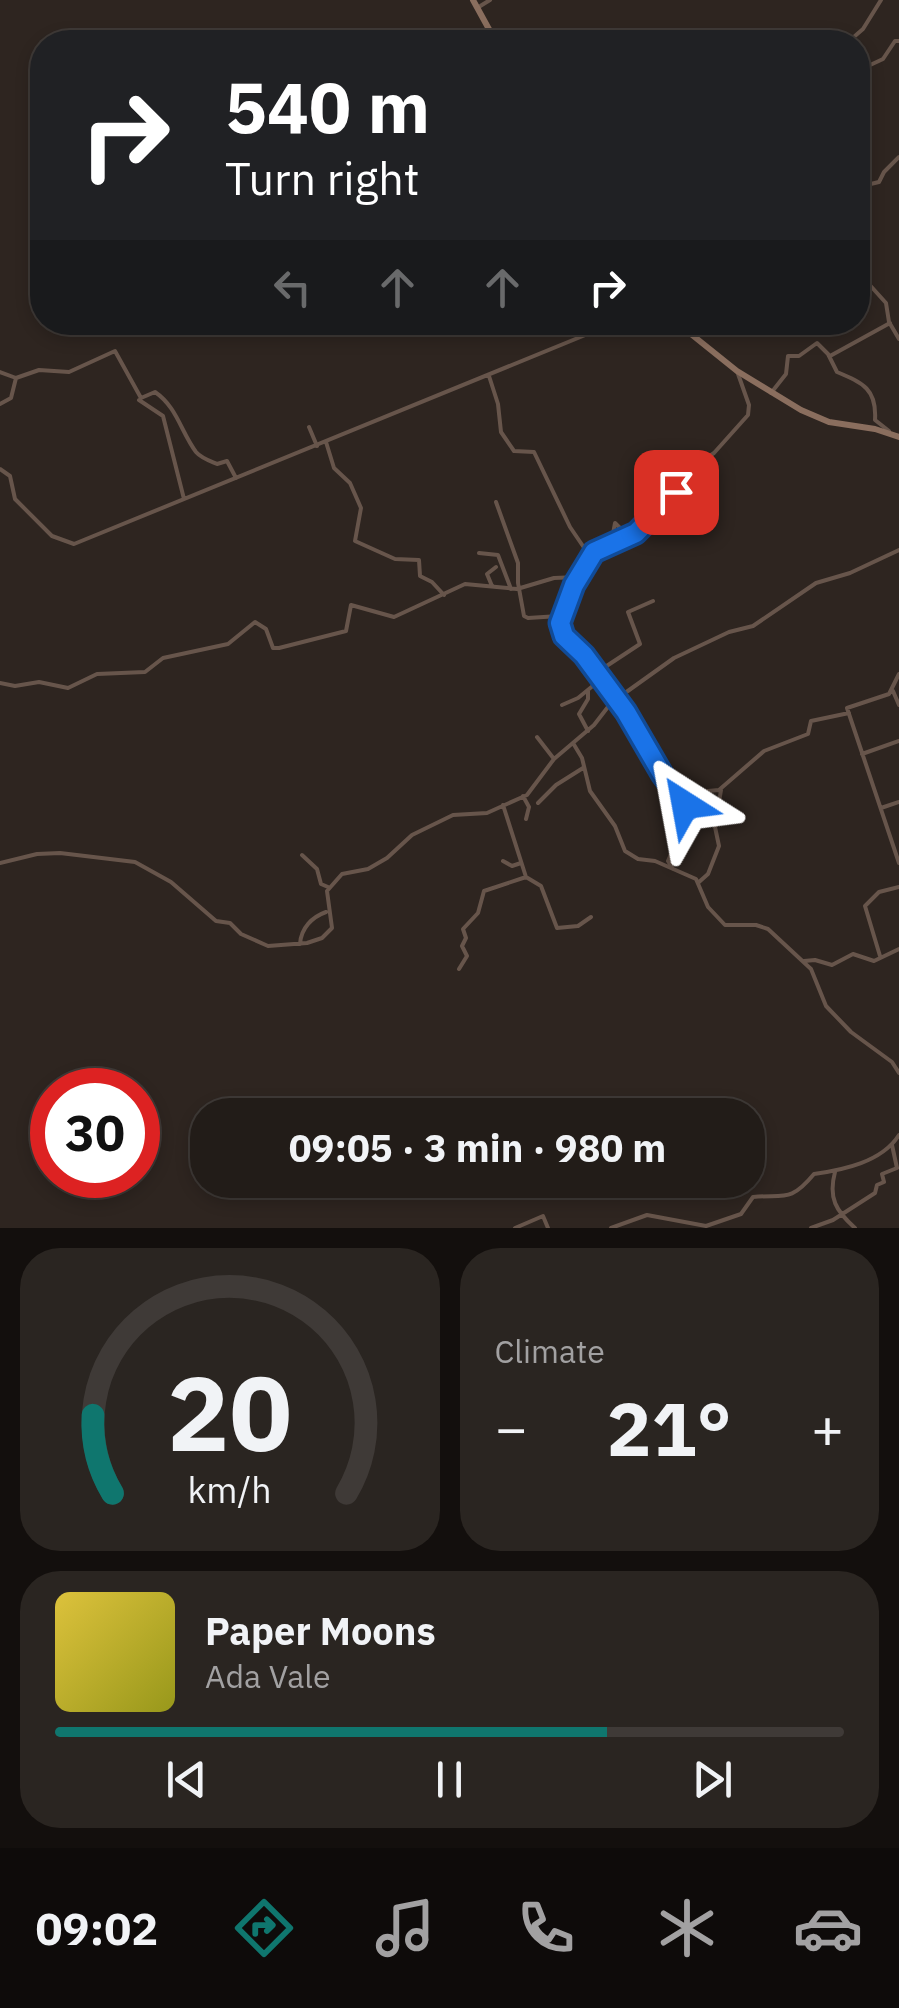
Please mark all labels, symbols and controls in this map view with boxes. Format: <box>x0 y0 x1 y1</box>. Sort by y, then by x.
text: 540 m <box>225 61 430 152</box>
icon: right <box>60 70 190 200</box>
text: Turn right <box>225 149 420 207</box>
icon: left <box>265 260 320 315</box>
icon: ahead <box>370 260 425 315</box>
icon: ahead <box>475 260 530 315</box>
icon: right <box>580 260 635 315</box>
pin <box>634 450 719 535</box>
icon: arrive <box>649 465 704 520</box>
position arrow <box>633 753 737 857</box>
speed limit sign: 30 <box>30 1068 160 1198</box>
text: 09:05 · 3 min · 980 m <box>289 1123 666 1172</box>
text: Climate <box>495 1330 605 1372</box>
text: 20 <box>167 1344 292 1480</box>
text: 21° <box>607 1379 732 1477</box>
text: − <box>495 1392 528 1463</box>
text: + <box>811 1392 844 1463</box>
text: km/h <box>188 1466 272 1513</box>
text: Paper Moons <box>205 1606 436 1655</box>
text: Ada Vale <box>205 1655 331 1697</box>
icon: previous <box>159 1752 214 1807</box>
icon: pause <box>422 1752 477 1807</box>
icon: next <box>685 1752 740 1807</box>
icon: directions <box>229 1893 299 1963</box>
icon: music <box>370 1893 440 1963</box>
icon: phone <box>511 1893 581 1963</box>
icon: climate <box>652 1893 722 1963</box>
icon: car <box>793 1893 863 1963</box>
text: 09:02 <box>36 1899 158 1957</box>

